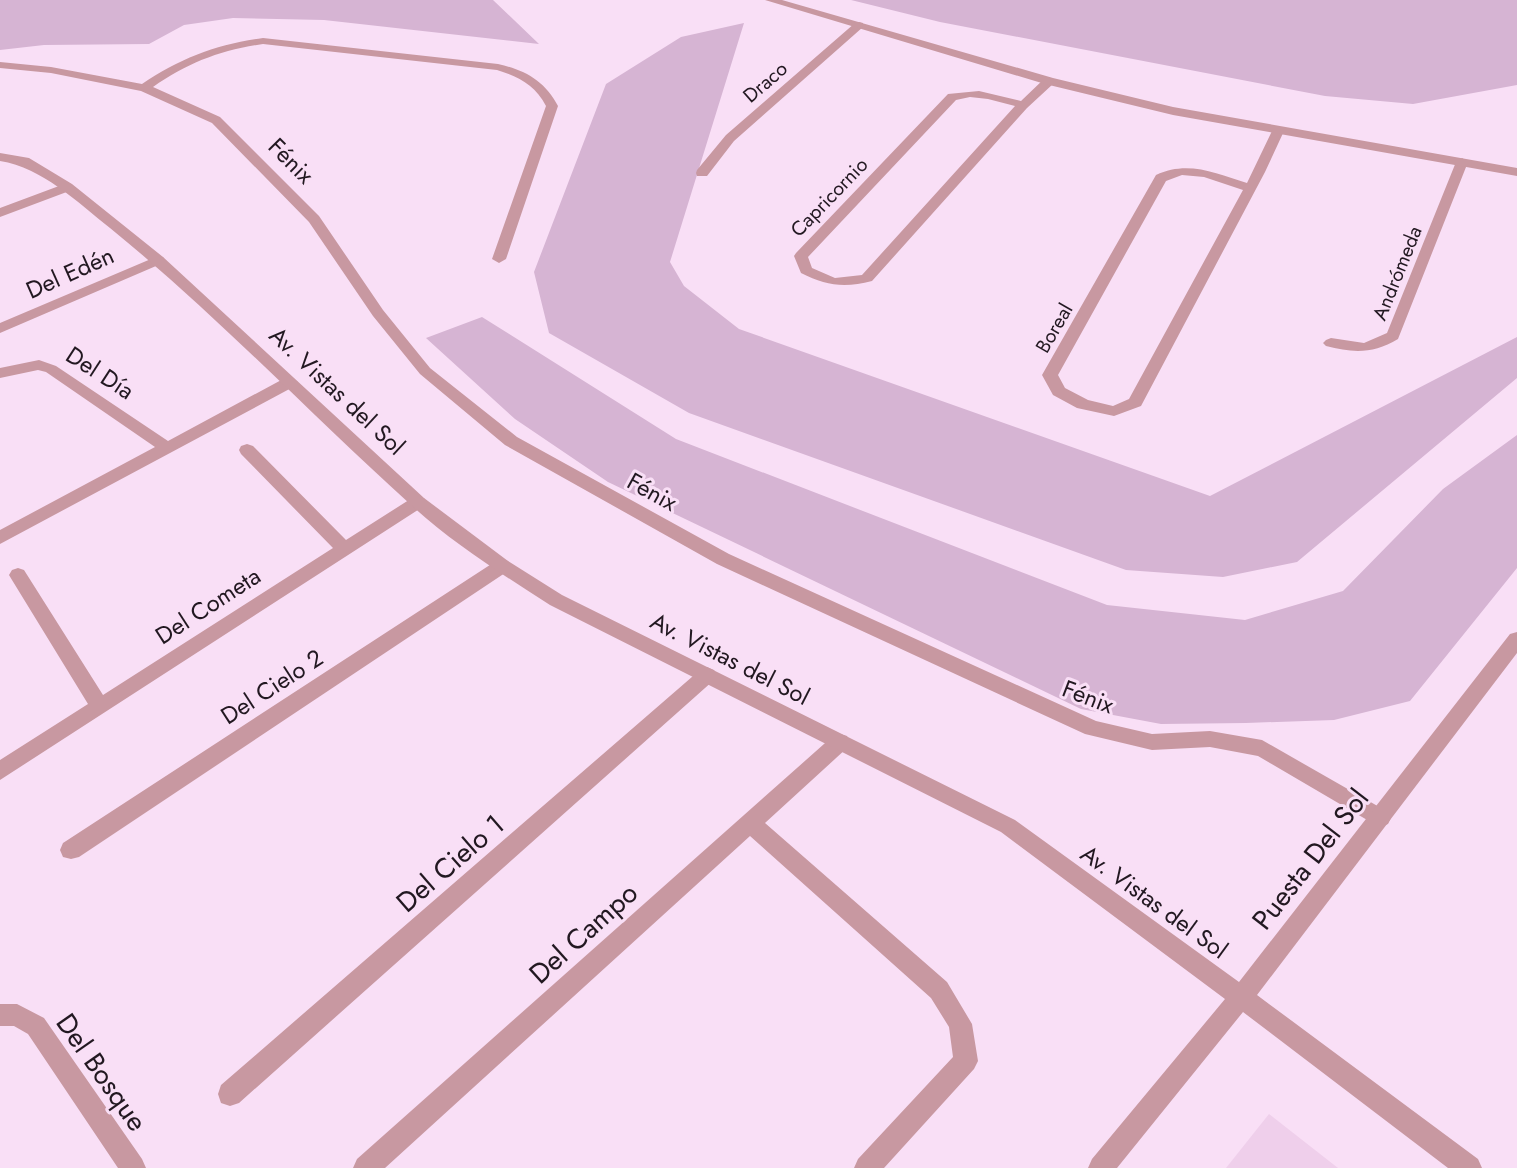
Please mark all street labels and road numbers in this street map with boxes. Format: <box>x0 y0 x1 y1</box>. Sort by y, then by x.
street label: Draco <box>737 55 794 110</box>
street label: Fénix <box>260 130 323 192</box>
street label: Capricornio <box>784 151 875 244</box>
street label: Andrómeda <box>1365 222 1430 325</box>
street label: Del Edén <box>20 238 120 307</box>
street label: Boreal <box>1029 298 1080 359</box>
street label: Av. Vistas del Sol <box>262 318 413 463</box>
street label: Del Día <box>59 337 141 408</box>
street label: Fénix <box>621 464 685 520</box>
street label: Del Cometa <box>148 558 267 653</box>
street label: Av. Vistas del Sol <box>644 603 816 714</box>
street label: Del Cielo 2 <box>214 640 330 733</box>
street label: Fénix <box>1057 671 1120 723</box>
street label: Puesta Del Sol <box>1242 780 1379 939</box>
street label: Del Cielo 1 <box>387 805 514 922</box>
street label: Av. Vistas del Sol <box>1073 836 1235 967</box>
street label: Del Campo <box>520 873 647 993</box>
street label: Del Bosque <box>46 1005 157 1140</box>

